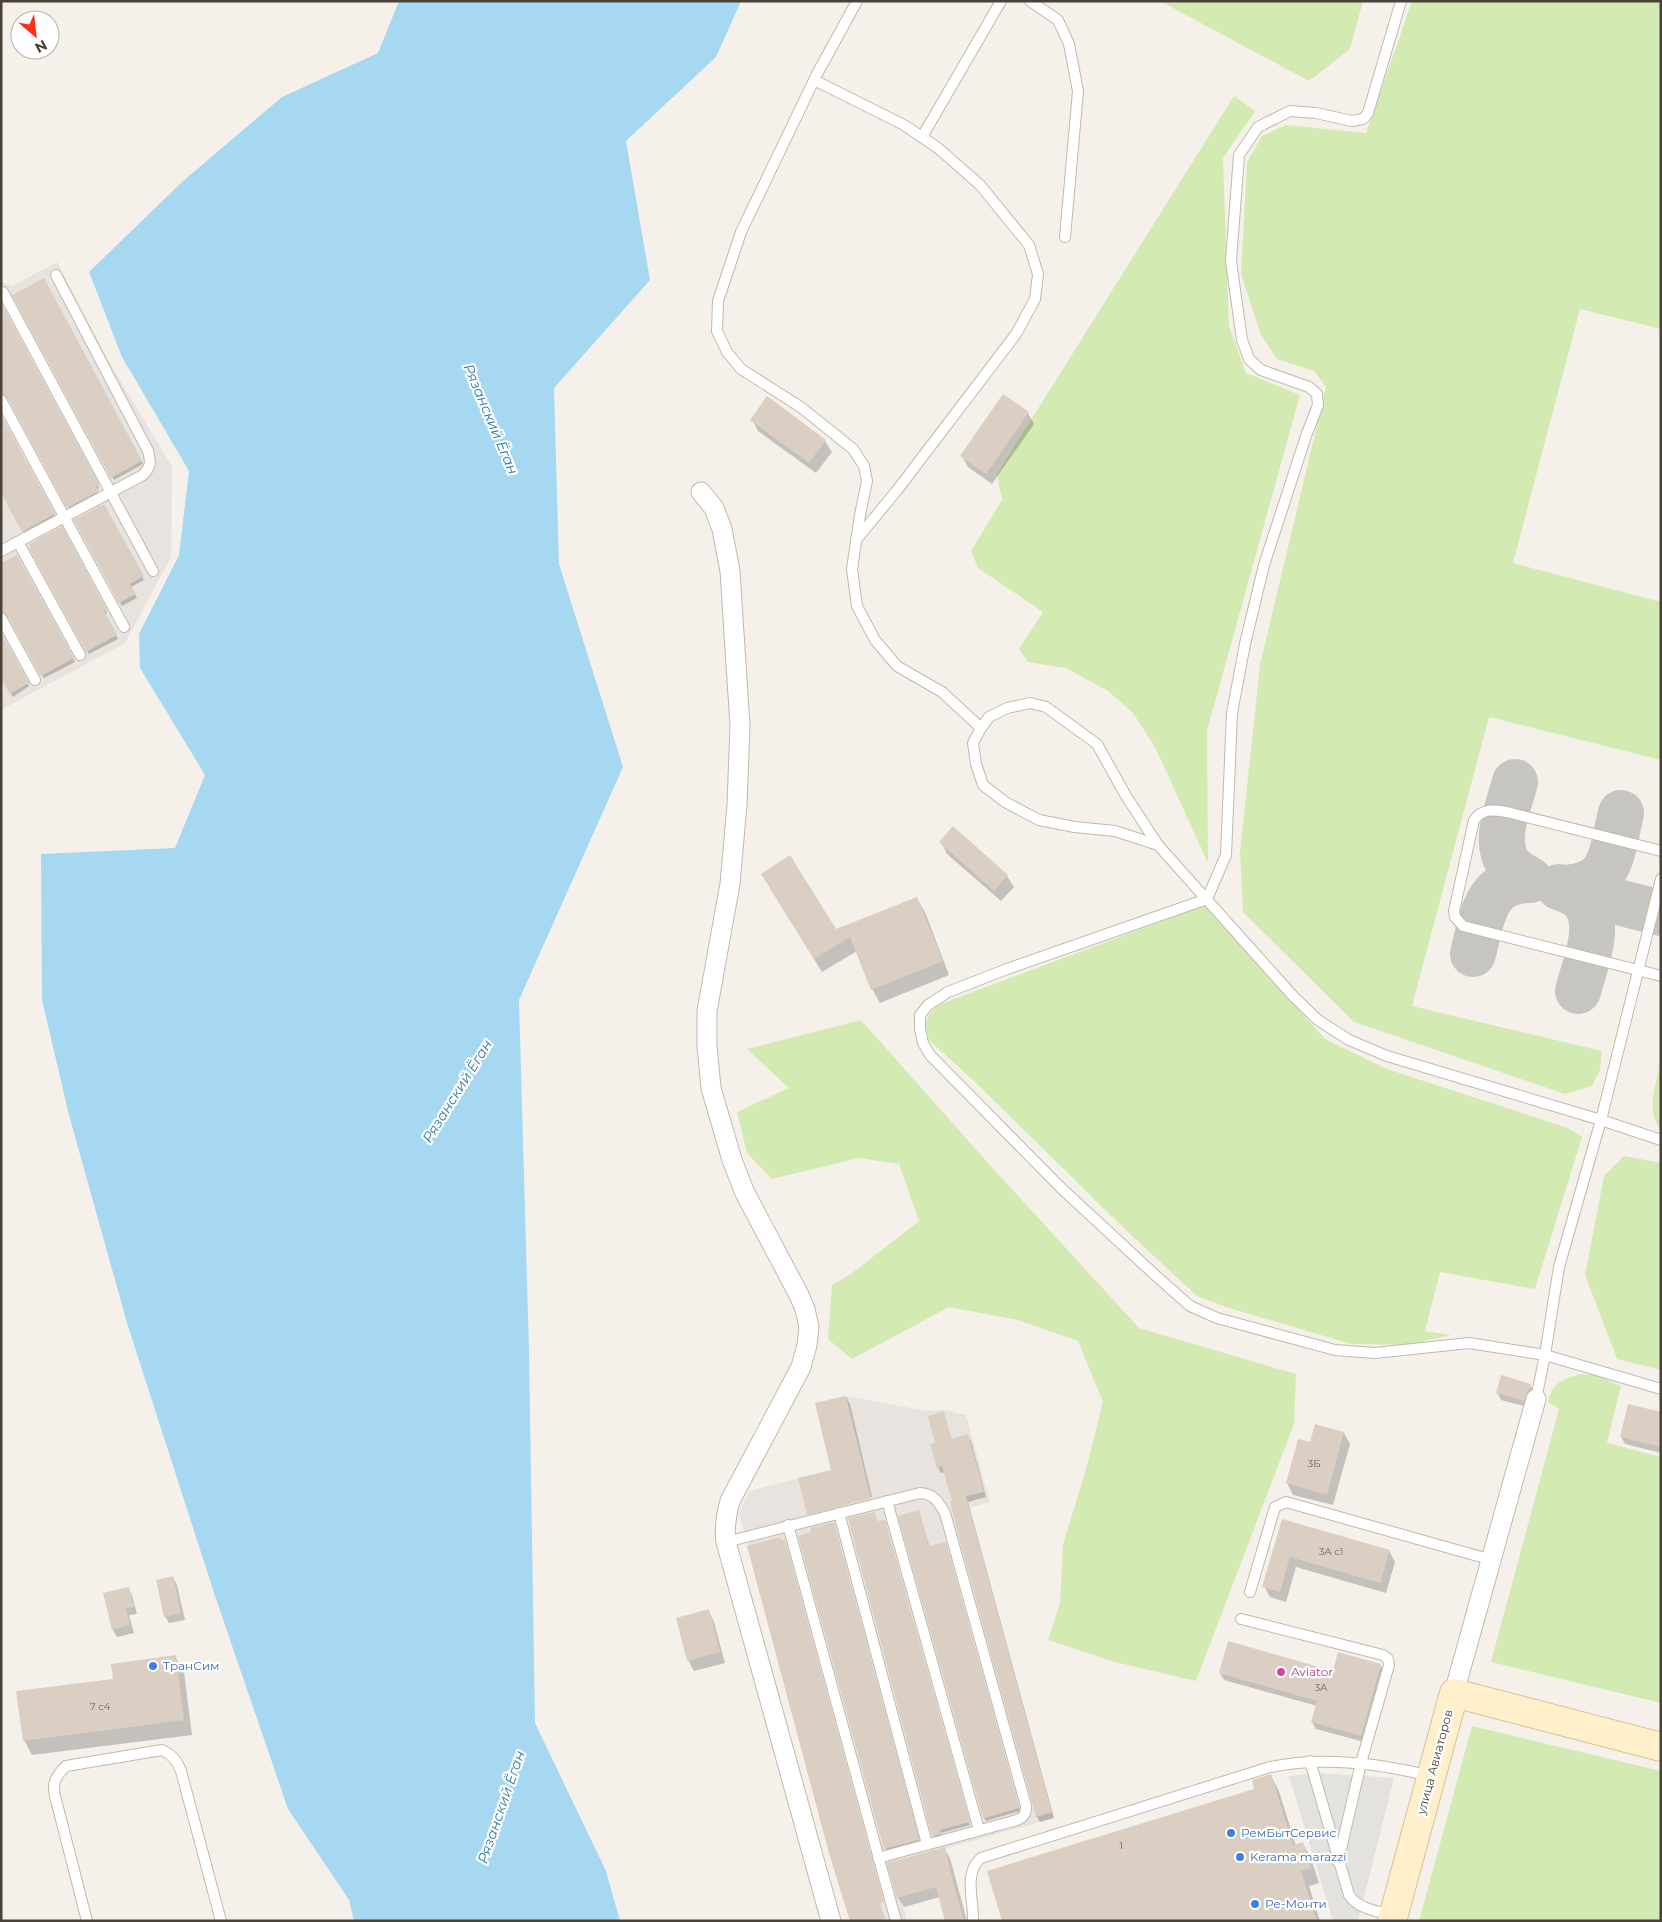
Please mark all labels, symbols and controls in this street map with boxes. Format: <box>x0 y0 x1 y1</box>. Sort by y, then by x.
north arrow <box>10 10 60 60</box>
text: N <box>32 36 50 57</box>
water label: Рязанский Ёган <box>460 361 522 477</box>
water label: Рязанский Ёган <box>418 1036 496 1146</box>
house number: 3Б <box>1308 1457 1320 1470</box>
house number: 3А с1 <box>1319 1545 1343 1558</box>
place label: ТранСим <box>163 1658 220 1673</box>
marker: ТранСим <box>147 1660 159 1672</box>
place label: Aviator <box>1291 1664 1333 1679</box>
marker: Aviator <box>1275 1666 1287 1678</box>
house number: 3А <box>1314 1681 1328 1694</box>
house number: 7 с4 <box>90 1700 111 1713</box>
street label: улица Авиаторов <box>1413 1708 1456 1817</box>
water label: Рязанский Ёган <box>473 1748 529 1866</box>
place label: РемБытСервис <box>1241 1825 1337 1840</box>
marker: РемБытСервис <box>1225 1827 1237 1839</box>
house number: 1 <box>1119 1839 1123 1852</box>
place label: Kerama marazzi <box>1250 1849 1347 1864</box>
marker: Kerama marazzi <box>1234 1851 1246 1863</box>
place label: Ре-Монти <box>1265 1896 1327 1911</box>
marker: Ре-Монти <box>1249 1898 1261 1910</box>

